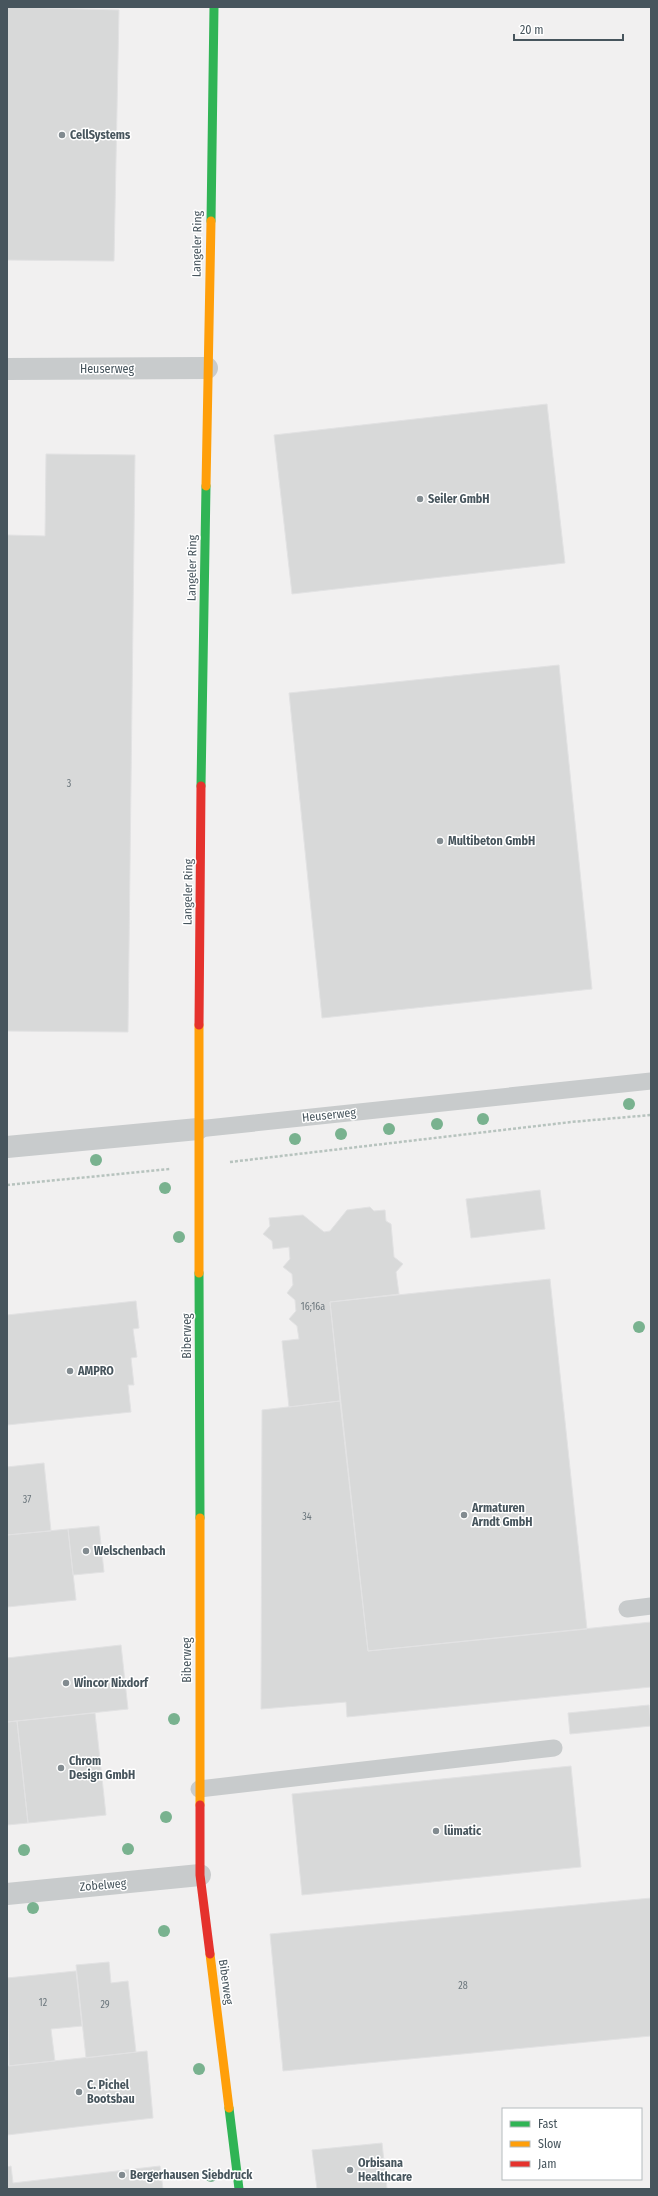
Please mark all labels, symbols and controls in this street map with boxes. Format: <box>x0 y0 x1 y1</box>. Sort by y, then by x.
scale bar <box>514 16 623 42</box>
text: 20 m <box>520 23 544 37</box>
place label: CellSystems <box>70 128 131 142</box>
marker: CellSystems <box>57 130 67 140</box>
street label: Langeler Ring <box>189 210 205 277</box>
street label: Heuserweg <box>80 362 134 376</box>
place label: Seiler GmbH <box>428 492 490 506</box>
marker: Seiler GmbH <box>415 494 425 504</box>
street label: Langeler Ring <box>184 534 200 601</box>
house number: 3 <box>67 778 72 790</box>
place label: Multibeton GmbH <box>448 834 535 848</box>
marker: Multibeton GmbH <box>435 836 445 846</box>
street label: Langeler Ring <box>180 858 196 925</box>
street label: Heuserweg <box>301 1105 357 1125</box>
house number: 16;16a <box>301 1301 325 1313</box>
street label: Biberweg <box>180 1313 194 1359</box>
place label: AMPRO <box>77 1364 114 1378</box>
marker: AMPRO <box>65 1366 75 1376</box>
house number: 37 <box>23 1494 31 1506</box>
place label: Armaturen Arndt GmbH <box>471 1501 532 1529</box>
marker: Armaturen Arndt GmbH <box>459 1510 469 1520</box>
house number: 34 <box>302 1511 312 1523</box>
place label: Welschenbach <box>94 1544 166 1558</box>
marker: Welschenbach <box>81 1546 91 1556</box>
street label: Biberweg <box>180 1637 194 1683</box>
place label: Wincor Nixdorf <box>74 1676 149 1690</box>
marker: Wincor Nixdorf <box>61 1678 71 1688</box>
place label: Chrom Design GmbH <box>69 1754 135 1782</box>
marker: Chrom Design GmbH <box>56 1763 66 1773</box>
place label: lümatic <box>444 1824 482 1838</box>
marker: lümatic <box>431 1826 441 1836</box>
street label: Zobelweg <box>79 1876 127 1894</box>
street label: Biberweg <box>216 1958 236 2006</box>
house number: 28 <box>458 1980 468 1992</box>
house number: 12 <box>39 1997 48 2009</box>
house number: 29 <box>100 1999 110 2011</box>
place label: C. Pichel Bootsbau <box>87 2078 135 2106</box>
marker: C. Pichel Bootsbau <box>74 2087 84 2097</box>
legend <box>502 2108 642 2180</box>
text: Fast <box>538 2117 557 2131</box>
text: Slow <box>538 2137 561 2151</box>
place label: Orbisana Healthcare <box>358 2156 412 2184</box>
text: Jam <box>538 2157 556 2171</box>
marker: Orbisana Healthcare <box>345 2165 355 2175</box>
place label: Bergerhausen Siebdruck <box>130 2168 253 2182</box>
marker: Bergerhausen Siebdruck <box>117 2170 127 2180</box>

